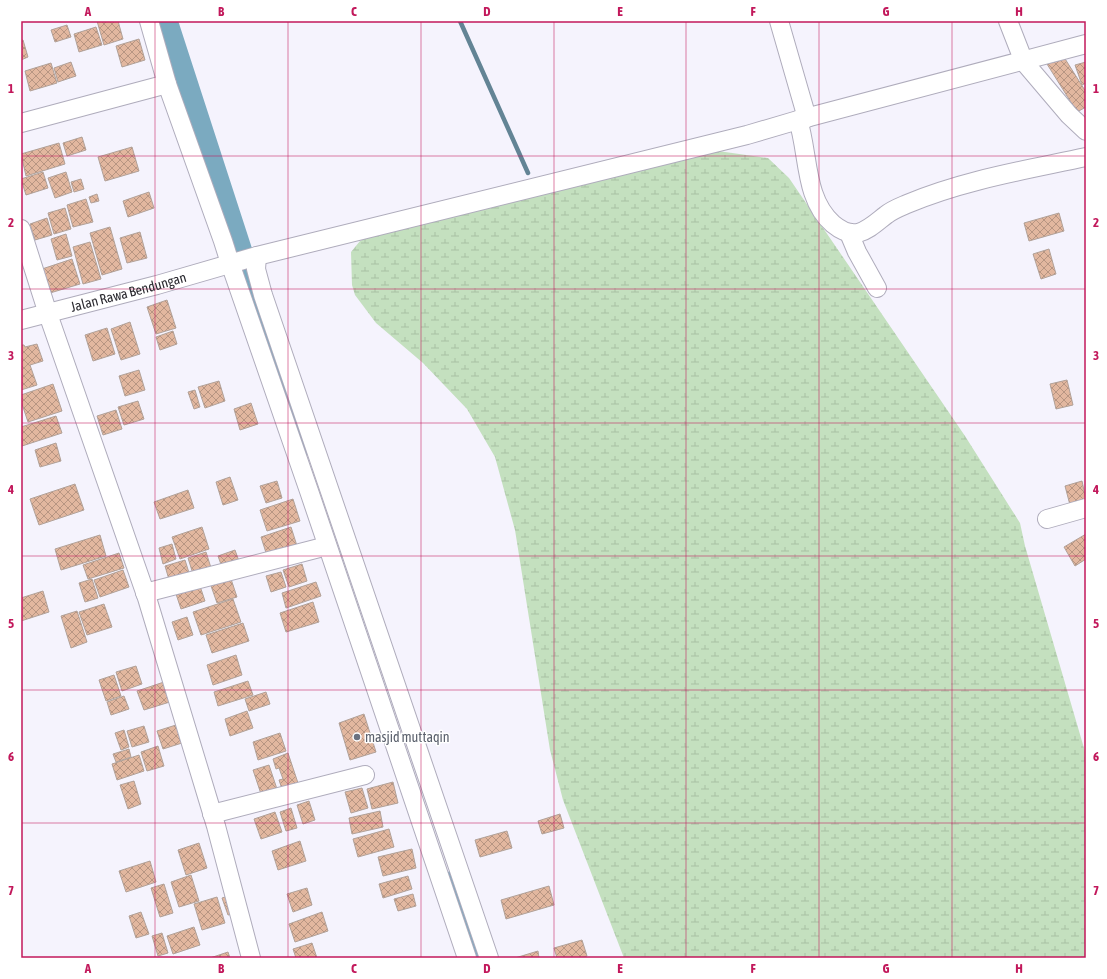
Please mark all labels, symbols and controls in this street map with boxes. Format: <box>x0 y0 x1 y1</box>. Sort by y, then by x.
text: A <box>84 4 92 19</box>
text: B <box>218 4 225 19</box>
text: C <box>351 4 357 19</box>
text: D <box>483 4 491 19</box>
text: E <box>617 4 623 19</box>
text: F <box>750 4 756 19</box>
text: G <box>883 4 890 19</box>
text: H <box>1015 4 1023 19</box>
text: 1 <box>8 81 14 96</box>
text: 1 <box>1093 81 1099 96</box>
text: 2 <box>8 215 14 230</box>
text: 2 <box>1093 215 1099 230</box>
street label: Jalan Rawa Bendungan <box>69 269 188 315</box>
text: 3 <box>8 348 14 363</box>
text: 3 <box>1093 348 1099 363</box>
text: 4 <box>7 482 14 497</box>
text: 4 <box>1092 482 1099 497</box>
text: 5 <box>8 616 14 631</box>
text: 5 <box>1093 616 1099 631</box>
place label: masjid muttaqin <box>365 729 450 745</box>
marker: masjid muttaqin <box>352 732 362 742</box>
text: 6 <box>8 749 14 764</box>
text: 6 <box>1093 749 1099 764</box>
text: 7 <box>8 883 14 898</box>
text: 7 <box>1093 883 1099 898</box>
text: A <box>84 961 92 976</box>
text: B <box>218 961 225 976</box>
text: C <box>351 961 357 976</box>
text: D <box>483 961 491 976</box>
text: E <box>617 961 623 976</box>
text: F <box>750 961 756 976</box>
text: G <box>883 961 890 976</box>
text: H <box>1015 961 1023 976</box>

